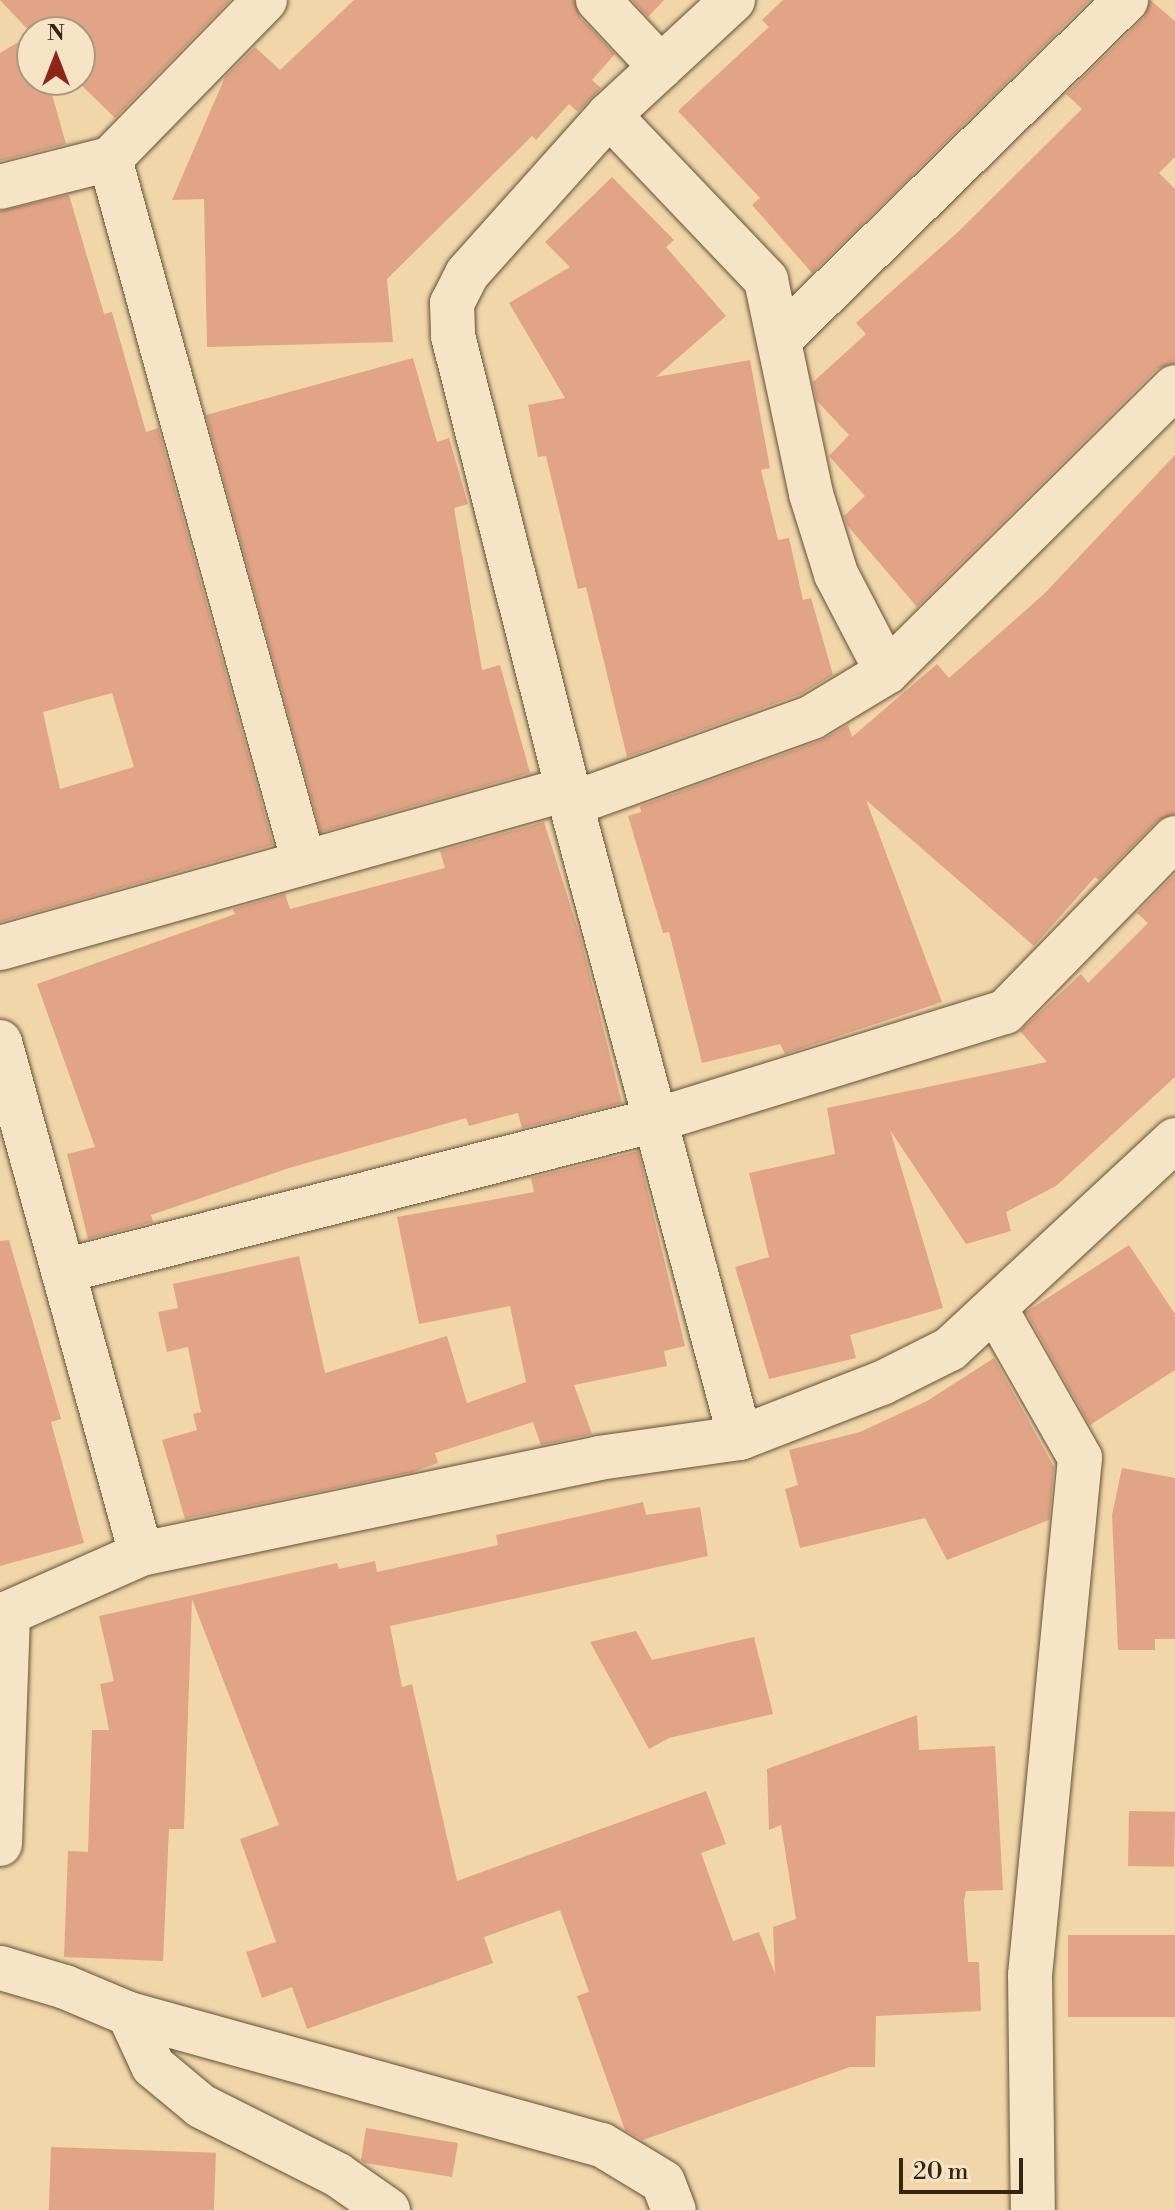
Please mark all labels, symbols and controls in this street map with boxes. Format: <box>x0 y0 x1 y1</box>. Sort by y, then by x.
north arrow <box>16 16 96 96</box>
text: N <box>47 20 65 47</box>
scale bar <box>903 2142 1027 2192</box>
text: 20 m <box>913 2157 969 2187</box>

